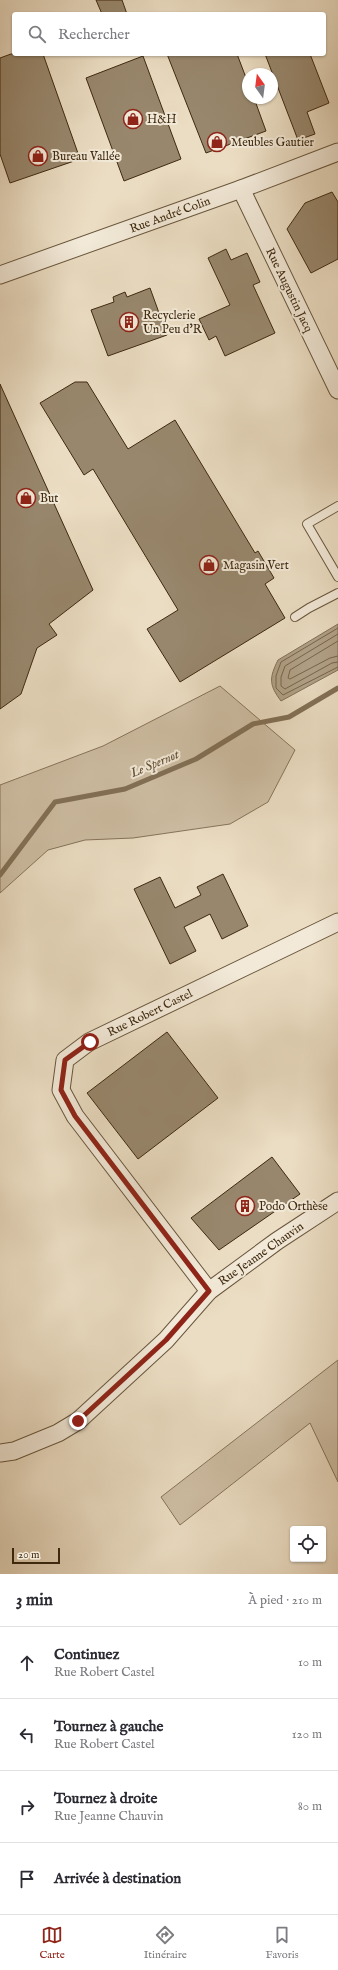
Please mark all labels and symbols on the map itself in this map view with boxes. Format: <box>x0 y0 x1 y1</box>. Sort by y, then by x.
north arrow <box>242 68 278 104</box>
shop icon: H&H <box>122 108 144 130</box>
place label: H&H <box>147 112 177 127</box>
shop icon: Meubles Gautier <box>206 131 228 153</box>
place label: Meubles Gautier <box>231 135 315 150</box>
shop icon: Bureau Vallée <box>27 145 49 167</box>
place label: Bureau Vallée <box>52 149 120 164</box>
street label: Rue André Colin <box>128 193 213 237</box>
street label: Rue Augustin Jacq <box>261 245 316 336</box>
place label: Recyclerie Un Peu d'R <box>143 308 203 337</box>
building icon: Recyclerie Un Peu d'R <box>118 311 140 333</box>
shop icon: But <box>15 487 37 509</box>
place label: But <box>40 491 58 506</box>
shop icon: Magasin Vert <box>198 554 220 576</box>
place label: Magasin Vert <box>223 558 289 573</box>
water label: Le Spernot <box>127 746 183 782</box>
street label: Rue Robert Castel <box>105 986 196 1040</box>
route start <box>81 1033 99 1051</box>
building icon: Podo Orthèse <box>234 1195 256 1217</box>
place label: Podo Orthèse <box>259 1199 328 1214</box>
street label: Rue Jeanne Chauvin <box>215 1219 308 1290</box>
route end <box>69 1412 87 1430</box>
scale bar <box>12 1546 60 1565</box>

